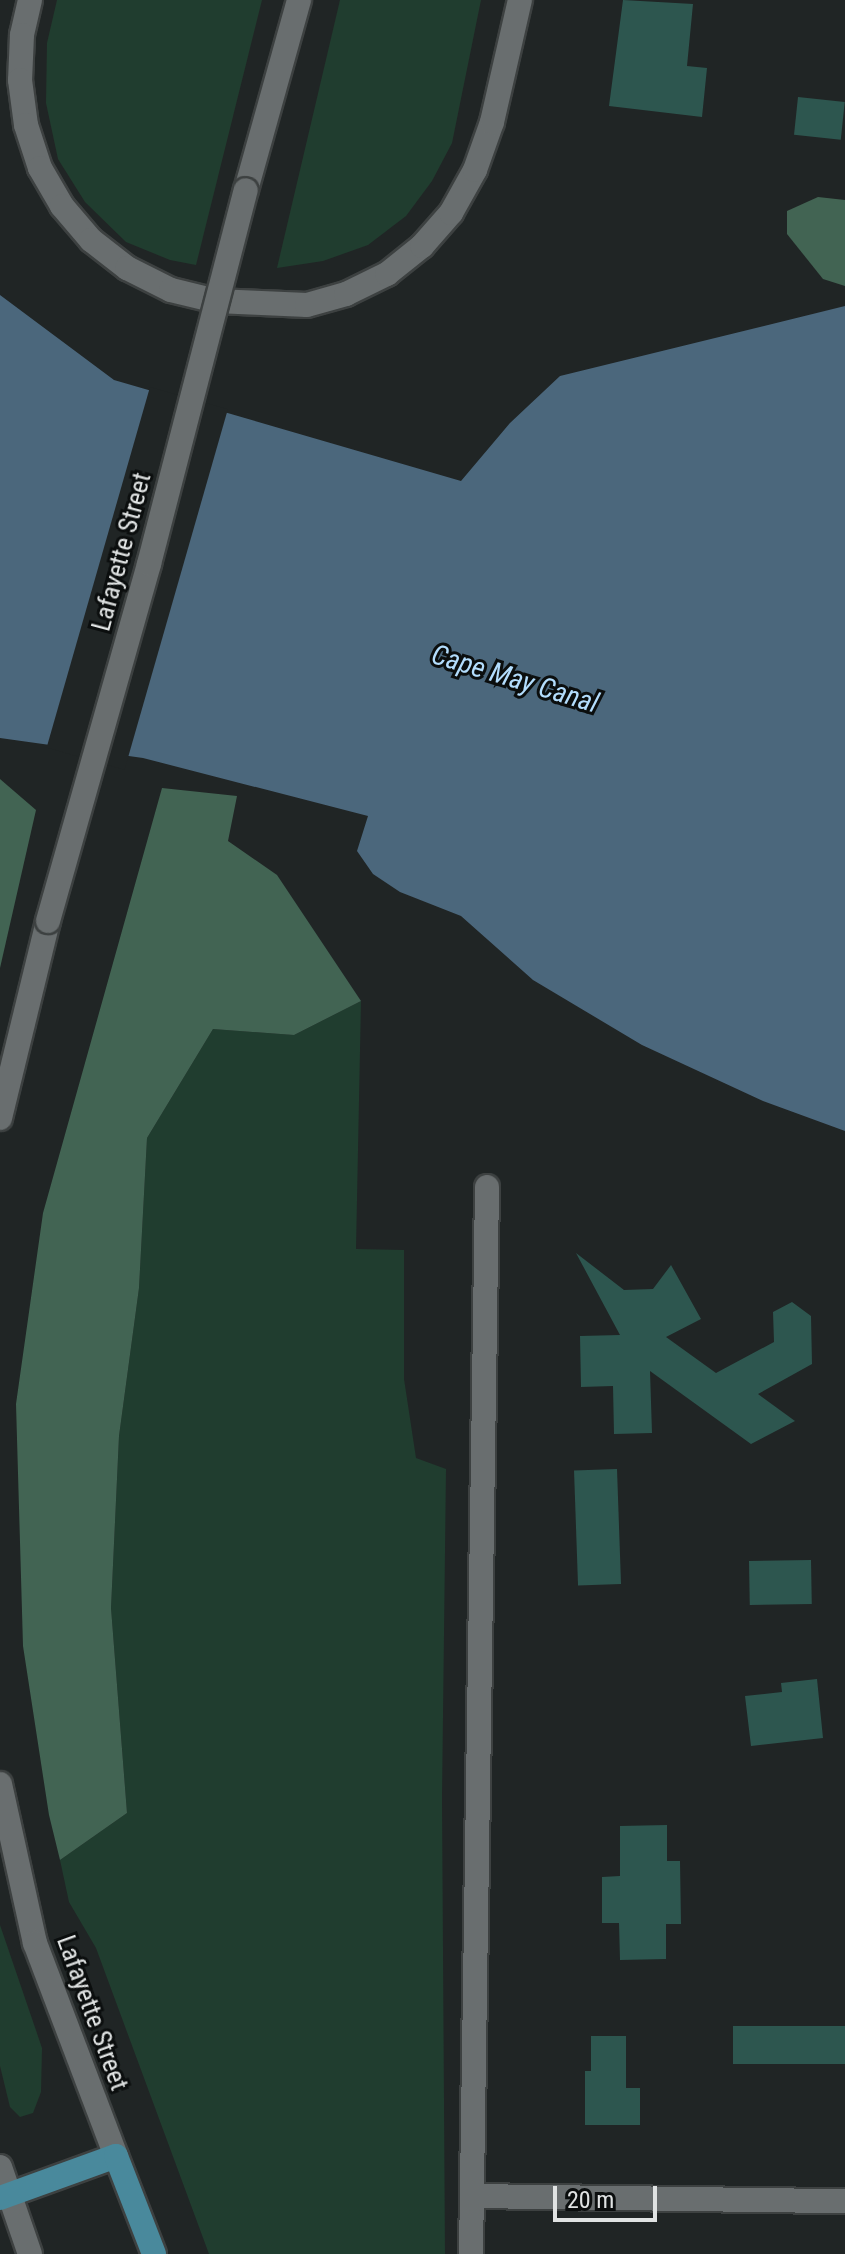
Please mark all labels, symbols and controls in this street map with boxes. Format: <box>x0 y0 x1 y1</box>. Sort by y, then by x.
street label: Lafayette Street <box>86 469 158 635</box>
water label: Cape May Canal <box>427 638 603 720</box>
street label: Lafayette Street <box>50 1931 134 2095</box>
scale bar <box>557 2170 661 2220</box>
text: 20 m <box>567 2186 614 2214</box>

